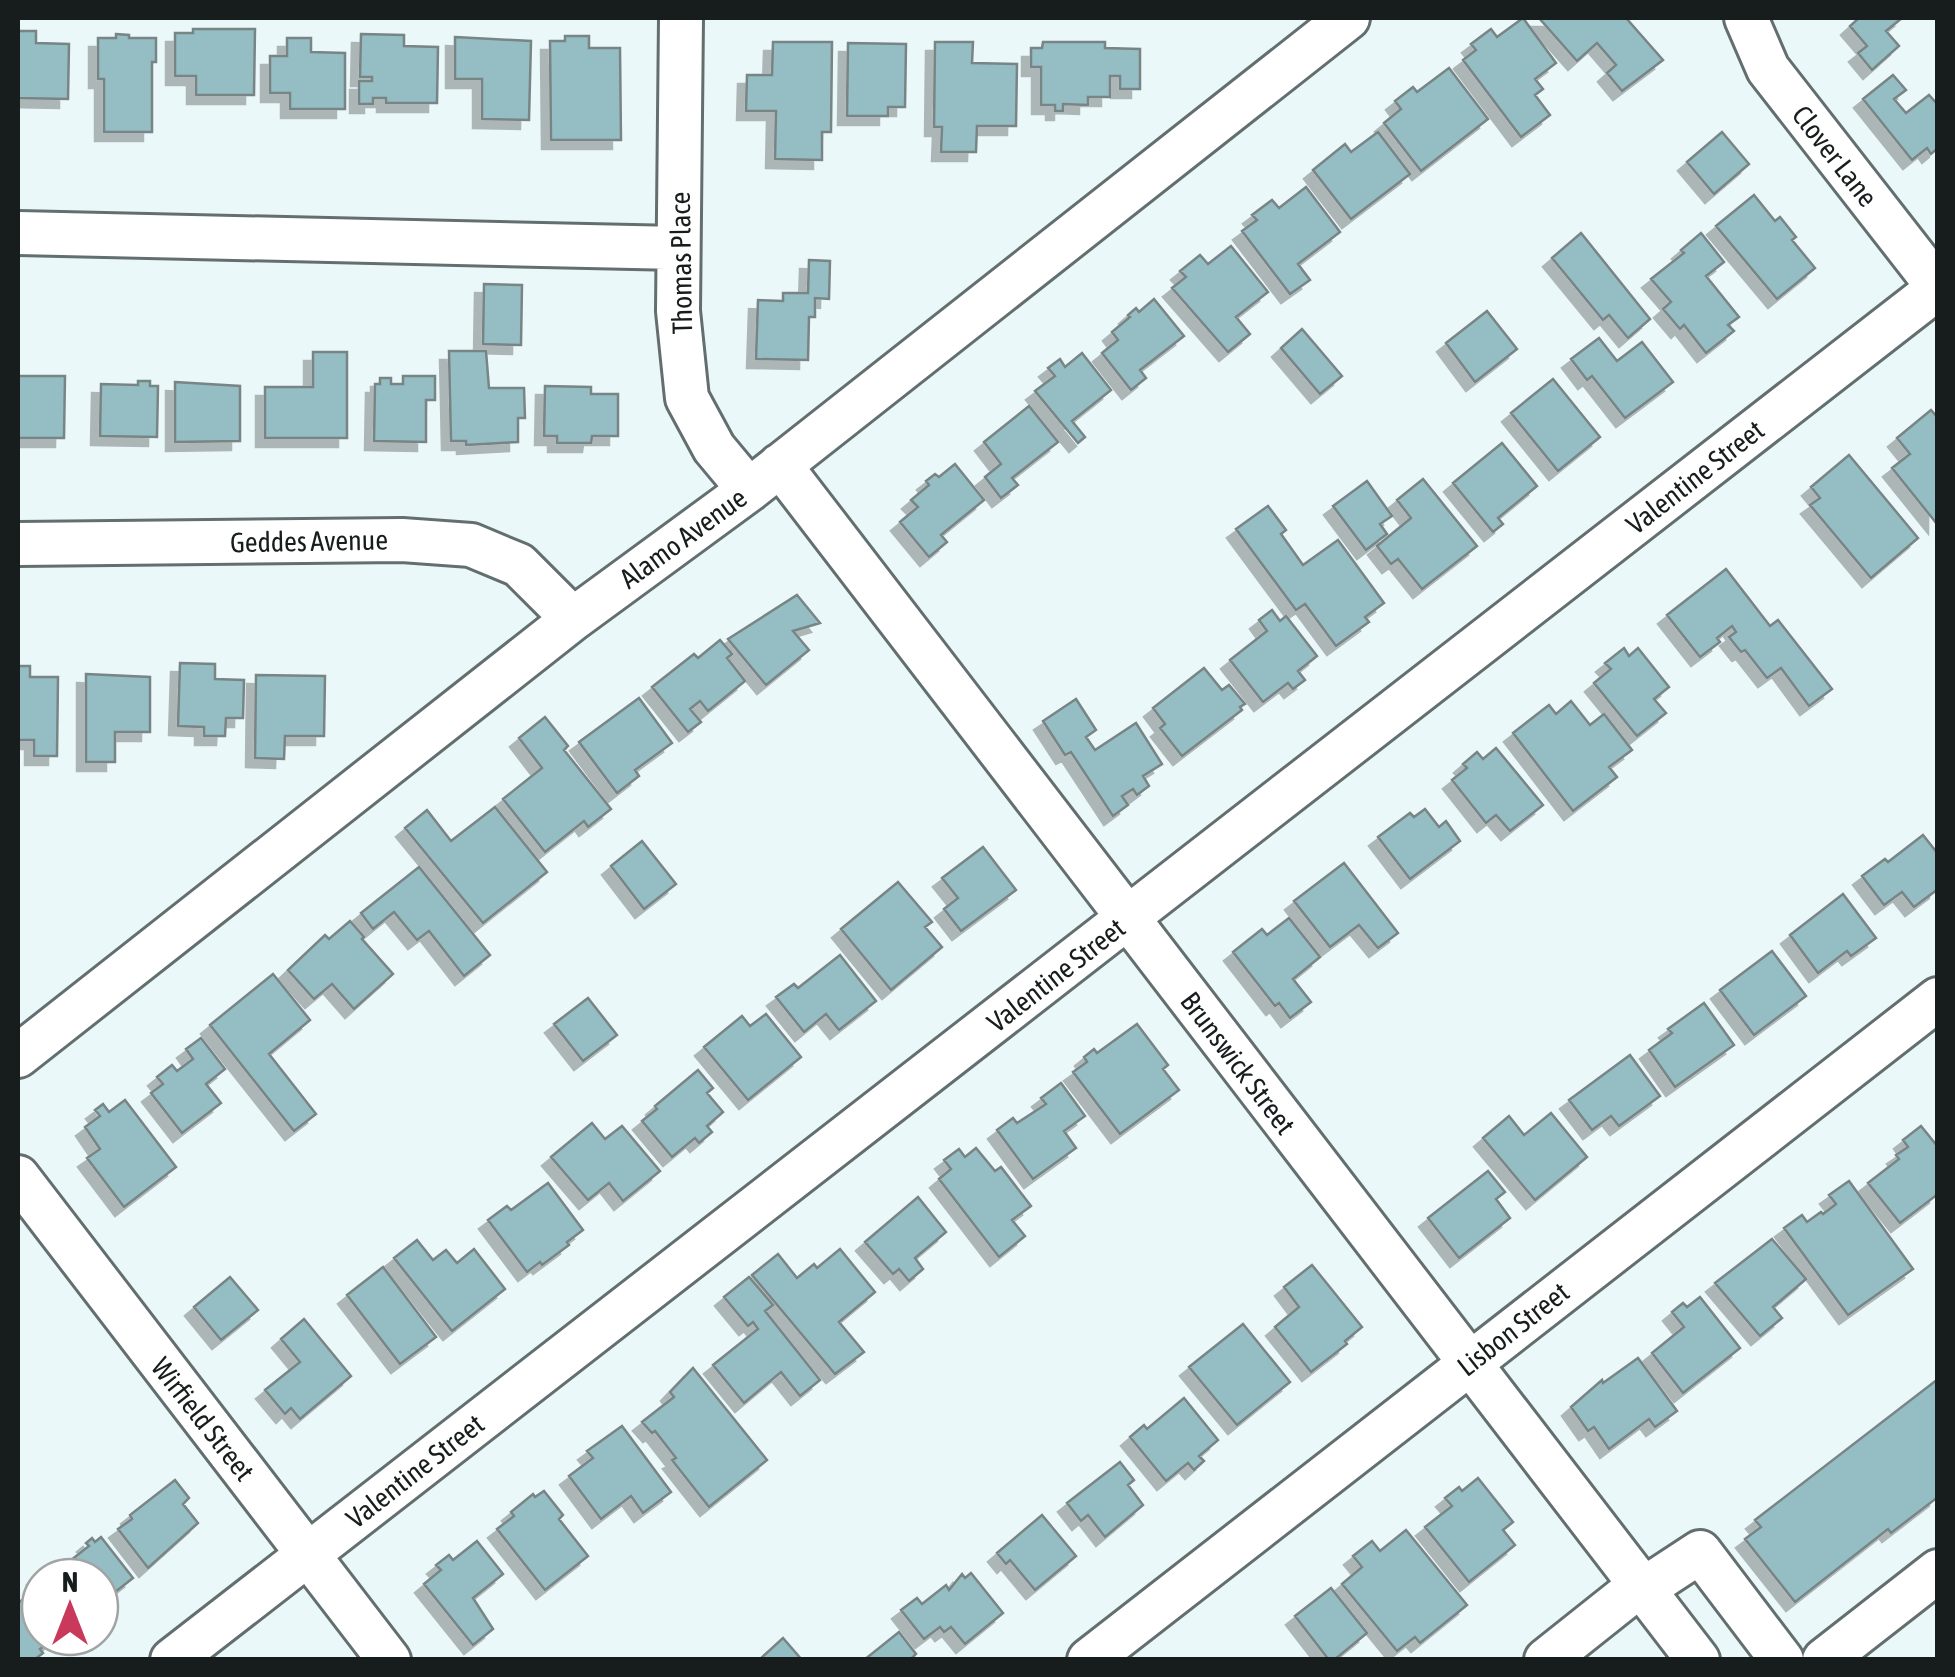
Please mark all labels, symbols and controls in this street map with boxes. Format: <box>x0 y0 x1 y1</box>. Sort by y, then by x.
street label: Clover Lane <box>1786 99 1884 213</box>
street label: Thomas Place <box>664 191 698 335</box>
street label: Valentine Street <box>1620 413 1770 541</box>
street label: Alamo Avenue <box>613 481 753 595</box>
street label: Geddes Avenue <box>230 524 388 558</box>
street label: Valentine Street <box>981 911 1131 1039</box>
street label: Brunswick Street <box>1174 986 1302 1140</box>
street label: Lisbon Street <box>1451 1276 1575 1382</box>
street label: Wirfield Street <box>145 1351 261 1487</box>
street label: Valentine Street <box>340 1407 490 1535</box>
north arrow <box>20 1557 120 1657</box>
text: N <box>62 1566 78 1598</box>

